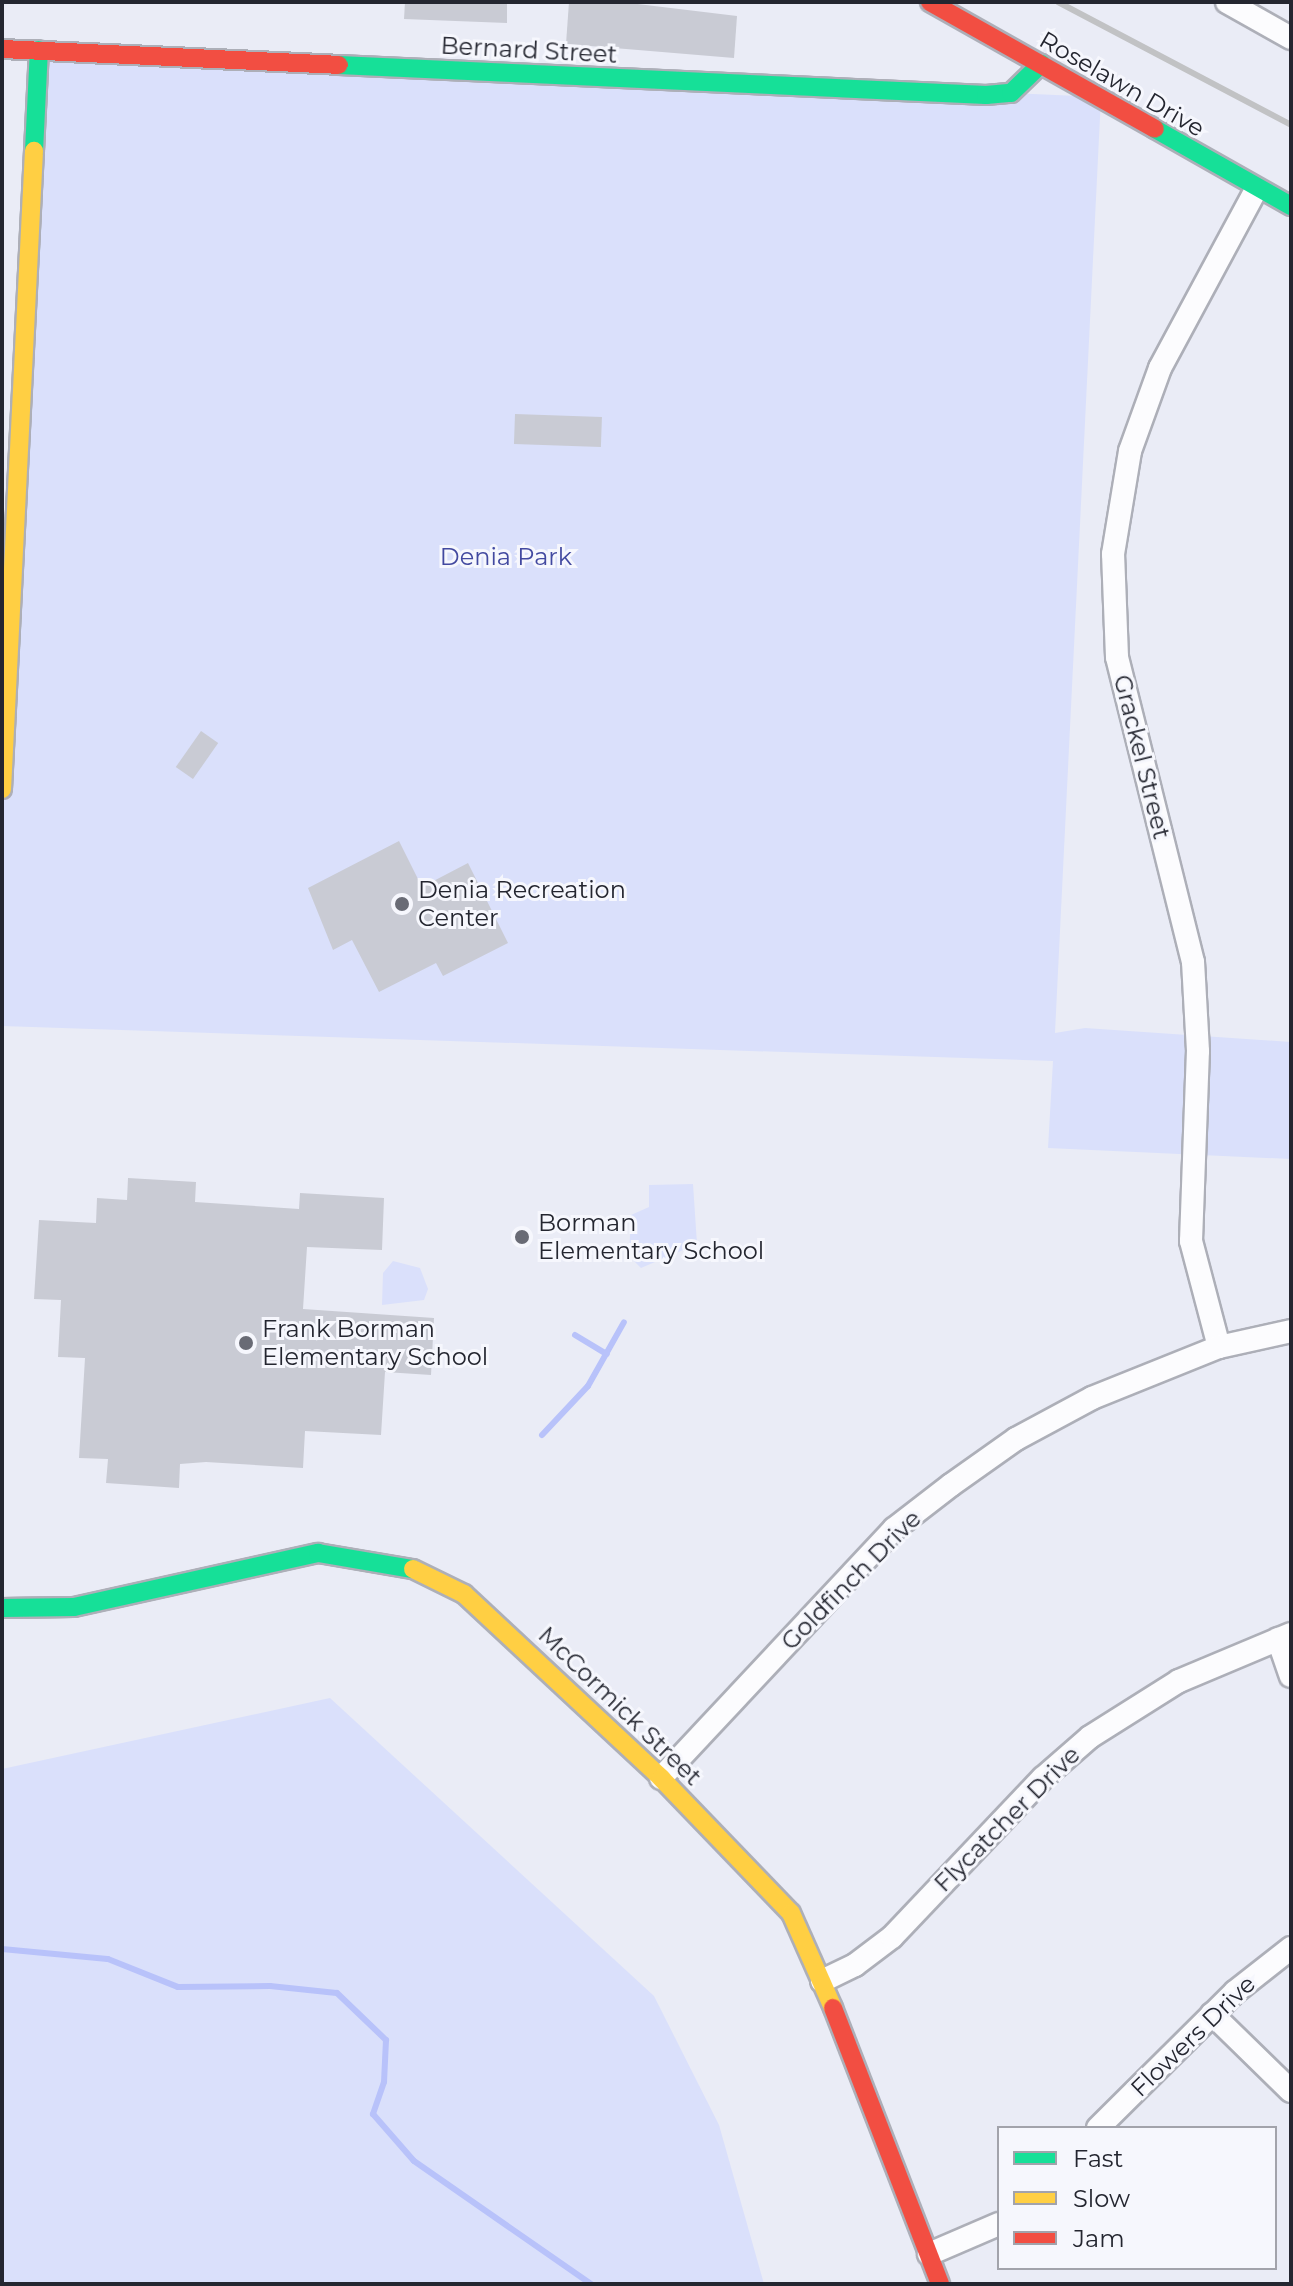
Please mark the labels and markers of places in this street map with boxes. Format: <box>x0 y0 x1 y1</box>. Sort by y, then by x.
place label: Denia Recreation Center <box>418 876 626 932</box>
marker: Denia Recreation Center <box>393 895 411 913</box>
place label: Borman Elementary School <box>538 1209 764 1265</box>
marker: Borman Elementary School <box>513 1228 531 1246</box>
place label: Frank Borman Elementary School <box>262 1315 488 1371</box>
marker: Frank Borman Elementary School <box>237 1334 255 1352</box>

